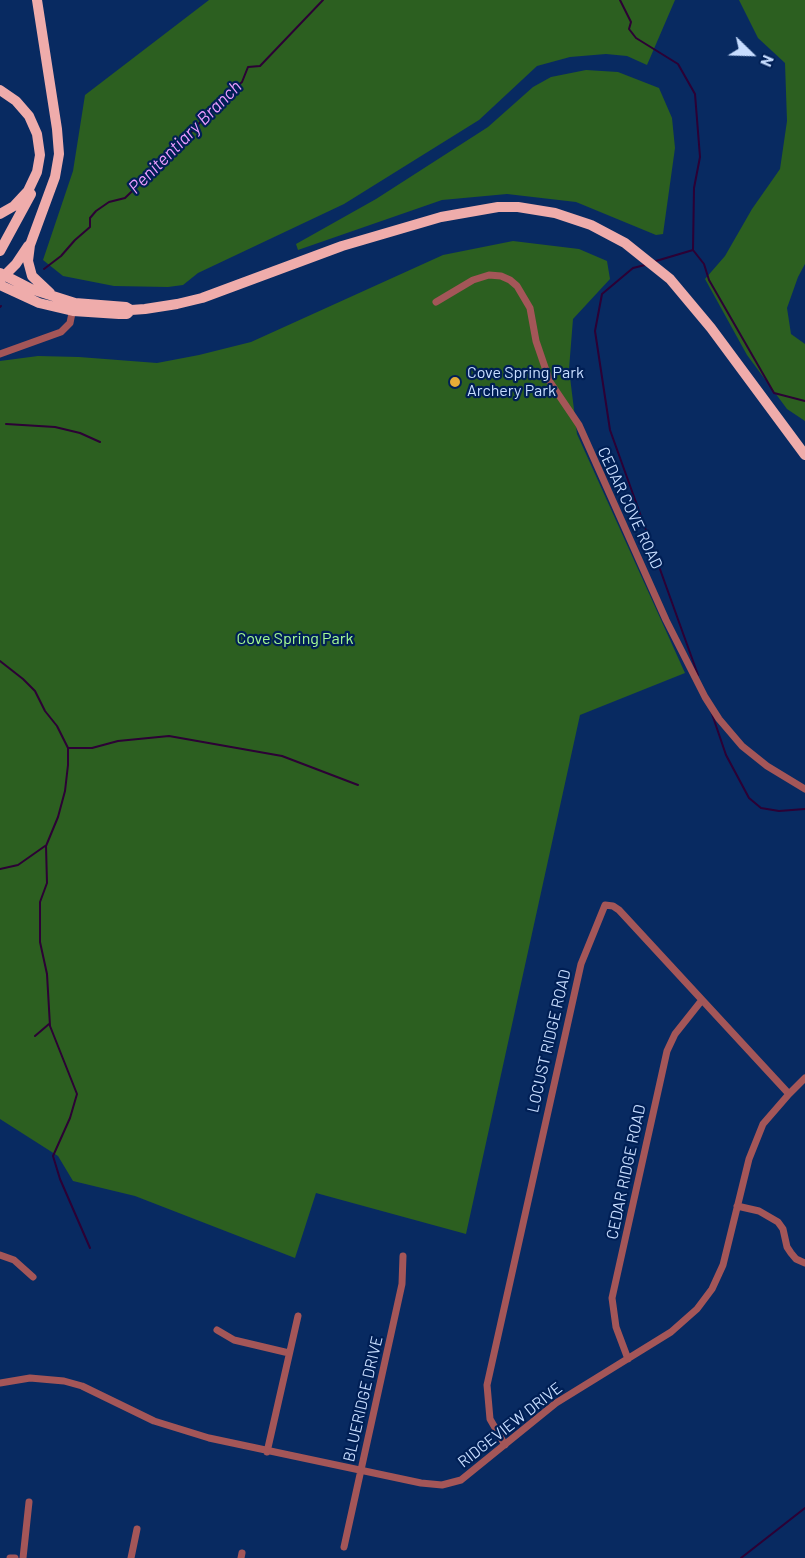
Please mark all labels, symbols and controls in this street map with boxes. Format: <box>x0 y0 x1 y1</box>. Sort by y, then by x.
north arrow <box>721 24 781 84</box>
text: N <box>757 53 779 70</box>
water label: Penitentiary Branch <box>124 76 246 198</box>
place label: Cove Spring Park Archery Park <box>467 363 584 401</box>
marker: Cove Spring Park Archery Park <box>448 375 462 389</box>
street label: CEDAR COVE ROAD <box>593 444 667 572</box>
park label: Cove Spring Park <box>236 629 354 649</box>
street label: LOCUST RIDGE ROAD <box>523 968 575 1114</box>
street label: CEDAR RIDGE ROAD <box>602 1103 650 1241</box>
street label: BLUERIDGE DRIVE <box>339 1334 387 1464</box>
street label: RIDGEVIEW DRIVE <box>454 1378 566 1472</box>

